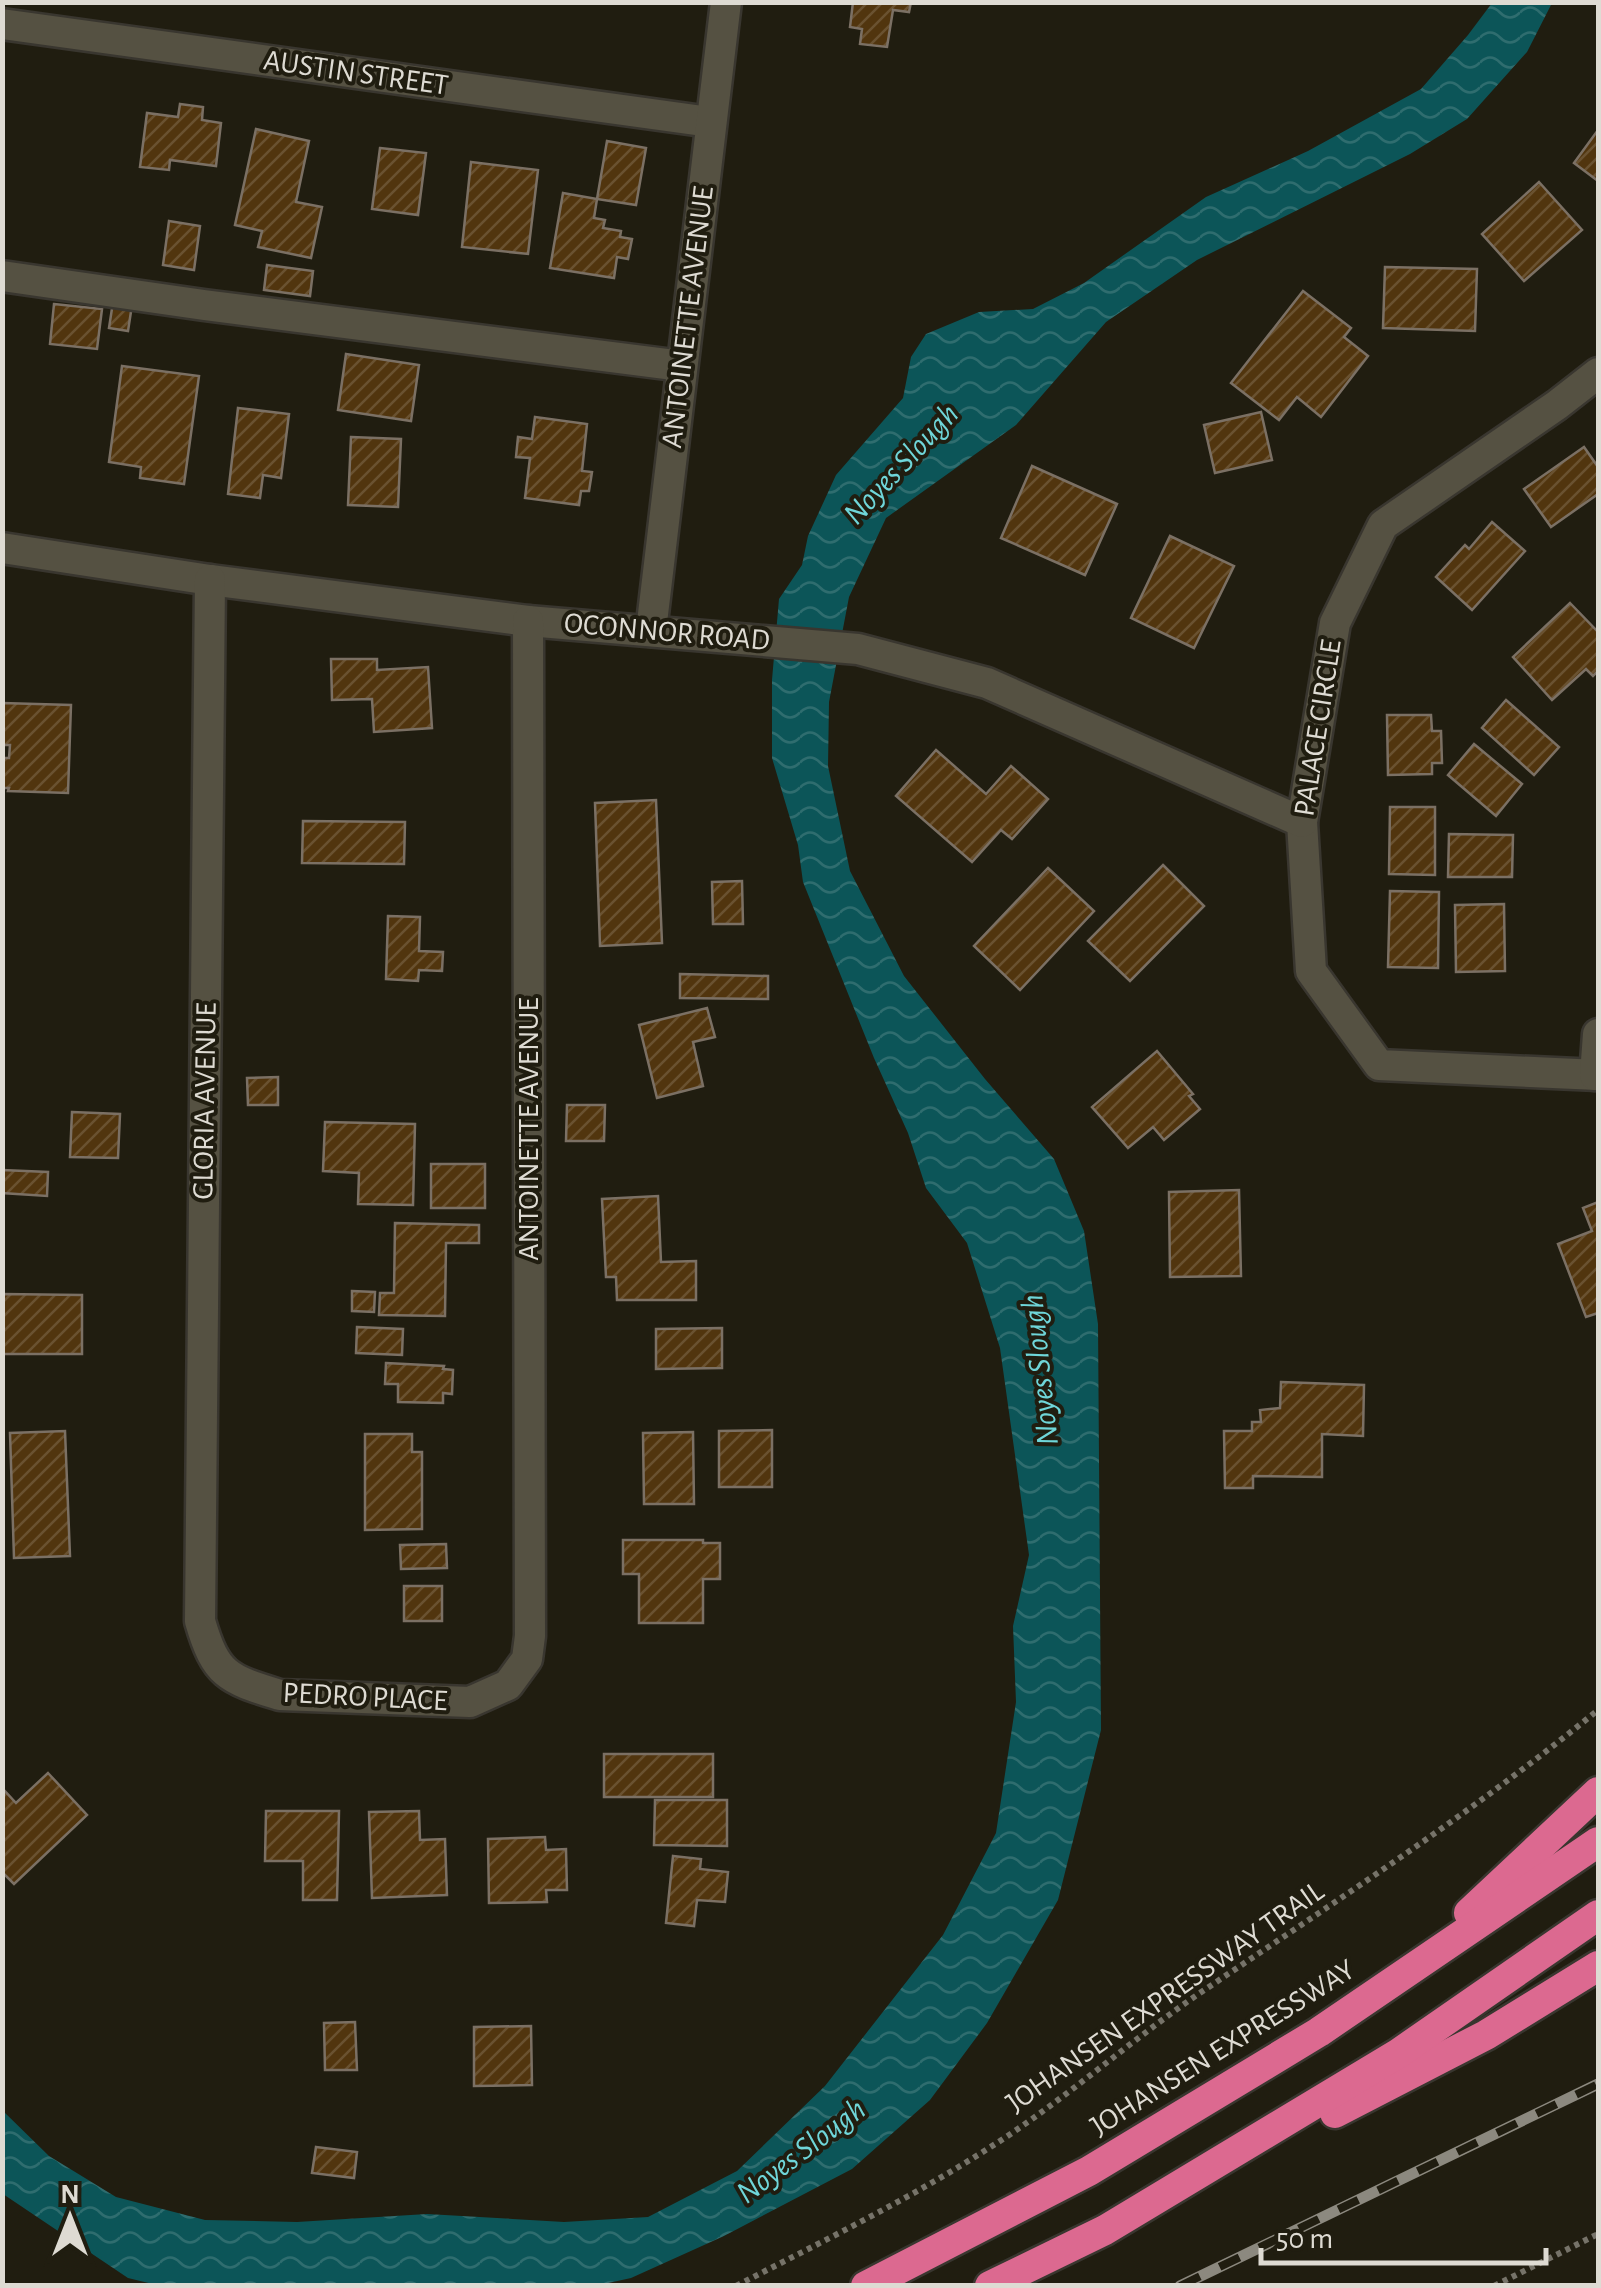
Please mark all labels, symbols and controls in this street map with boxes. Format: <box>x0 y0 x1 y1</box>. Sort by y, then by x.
street label: AUSTIN STREET <box>262 45 451 101</box>
street label: ANTOINETTE AVENUE <box>657 184 719 450</box>
water label: Noyes Slough <box>837 397 965 531</box>
street label: OCONNOR ROAD <box>563 608 771 656</box>
street label: PALACE CIRCLE <box>1289 638 1347 818</box>
street label: ANTOINETTE AVENUE <box>514 997 544 1261</box>
street label: GLORIA AVENUE <box>188 1002 222 1200</box>
water label: Noyes Slough <box>1016 1293 1064 1447</box>
street label: PEDRO PLACE <box>282 1678 448 1716</box>
street label: JOHANSEN EXPRESSWAY TRAIL <box>999 1873 1331 2121</box>
street label: JOHANSEN EXPRESSWAY <box>1084 1952 1362 2144</box>
water label: Noyes Slough <box>731 2092 871 2210</box>
north arrow <box>20 2168 120 2268</box>
text: N <box>60 2181 80 2209</box>
scale bar <box>1261 2203 1546 2265</box>
text: 50 m <box>1276 2224 1333 2254</box>

